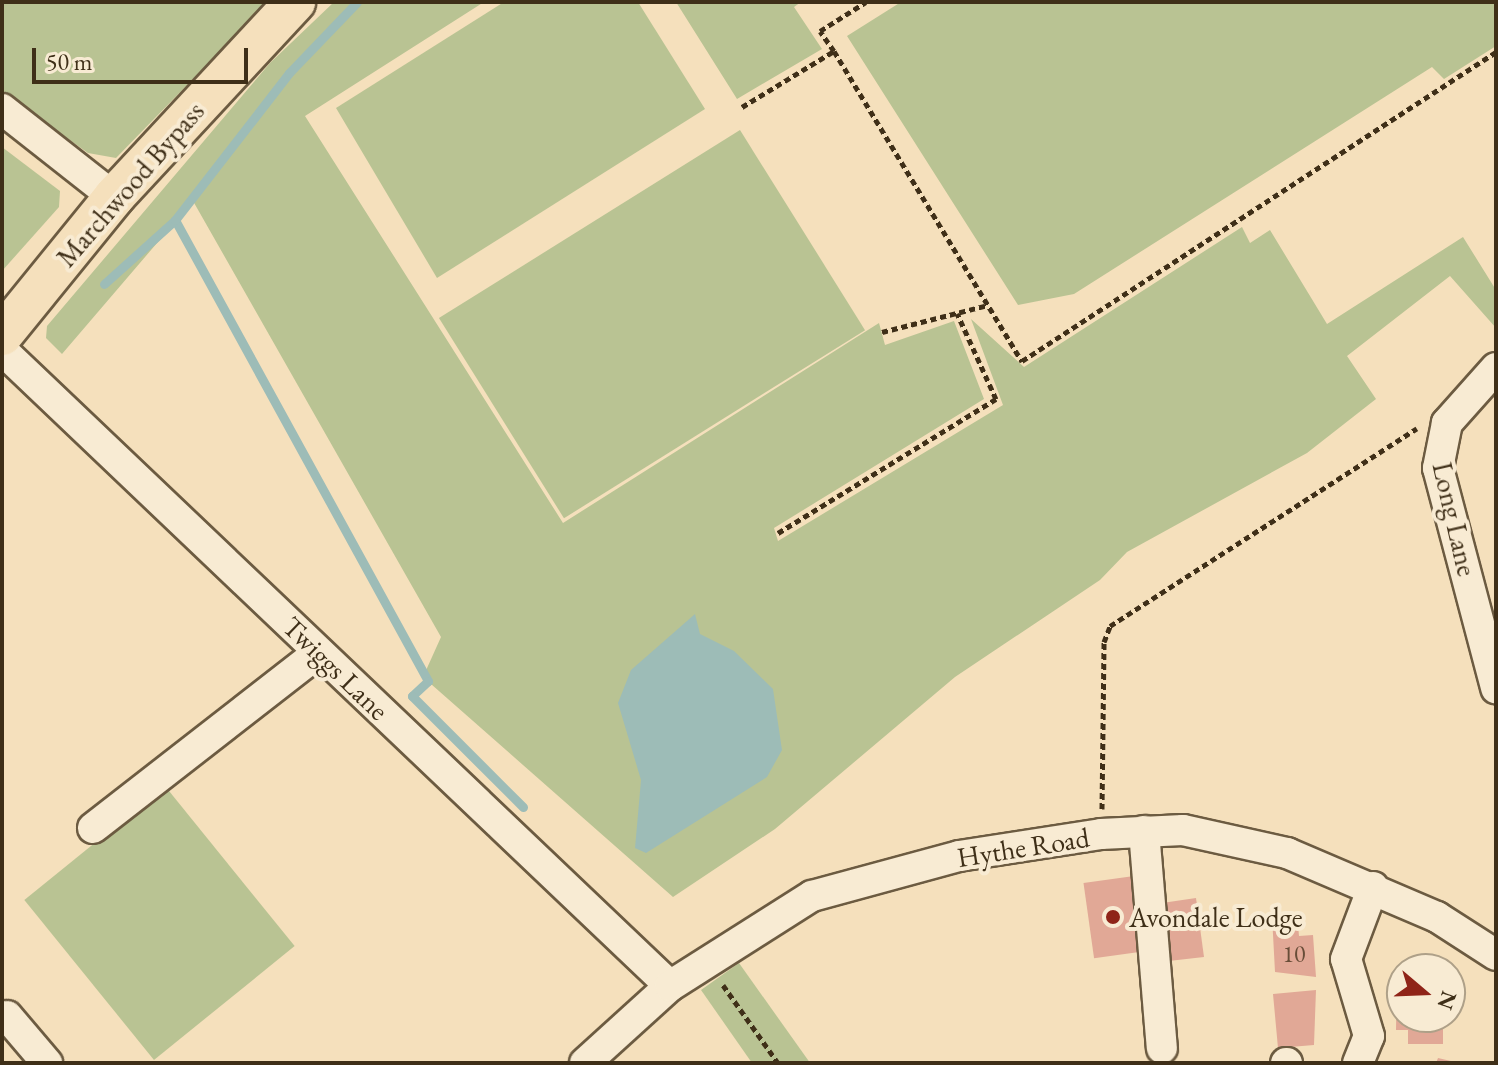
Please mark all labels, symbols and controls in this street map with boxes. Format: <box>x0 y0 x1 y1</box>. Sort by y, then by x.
scale bar <box>36 32 252 82</box>
text: 50 m <box>46 46 93 77</box>
street label: Marchwood Bypass <box>49 94 211 274</box>
street label: Long Lane <box>1426 459 1484 579</box>
street label: Twiggs Lane <box>276 609 396 727</box>
street label: Hythe Road <box>955 820 1091 874</box>
place label: Avondale Lodge <box>1129 900 1303 934</box>
marker: Avondale Lodge <box>1104 908 1122 926</box>
house number: 10 <box>1282 940 1306 968</box>
north arrow <box>1386 953 1466 1033</box>
text: N <box>1431 987 1464 1013</box>

